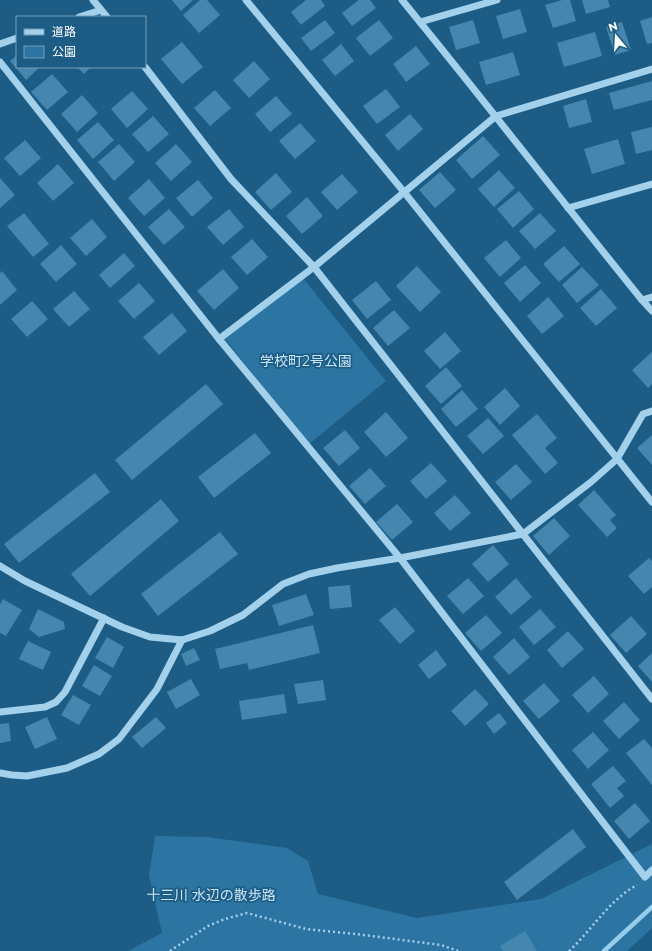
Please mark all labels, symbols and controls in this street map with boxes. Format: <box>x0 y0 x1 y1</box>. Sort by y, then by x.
legend <box>16 16 146 68</box>
north arrow <box>596 16 636 56</box>
text: N <box>607 18 619 35</box>
text: 道路 <box>52 24 76 39</box>
text: 公園 <box>52 44 76 59</box>
park label: 学校町2号公園 <box>260 352 352 370</box>
park label: 十三川 水辺の散歩路 <box>146 886 276 904</box>

